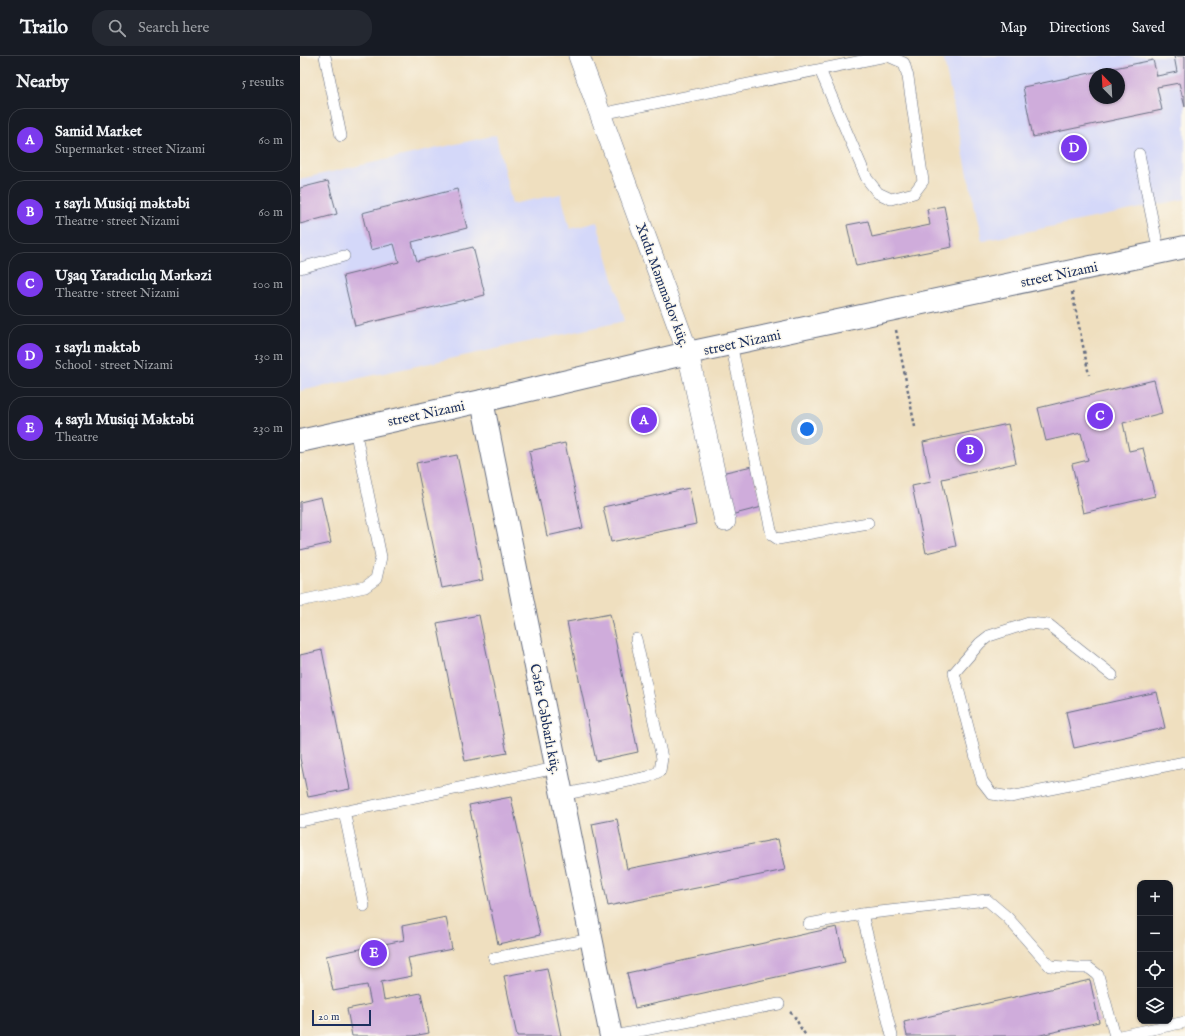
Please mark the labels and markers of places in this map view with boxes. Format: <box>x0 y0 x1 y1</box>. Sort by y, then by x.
pin: D <box>1061 133 1087 163</box>
pin: C <box>1087 401 1113 431</box>
pin: A <box>631 405 657 435</box>
pin: B <box>957 435 983 465</box>
pin: E <box>361 938 387 968</box>

